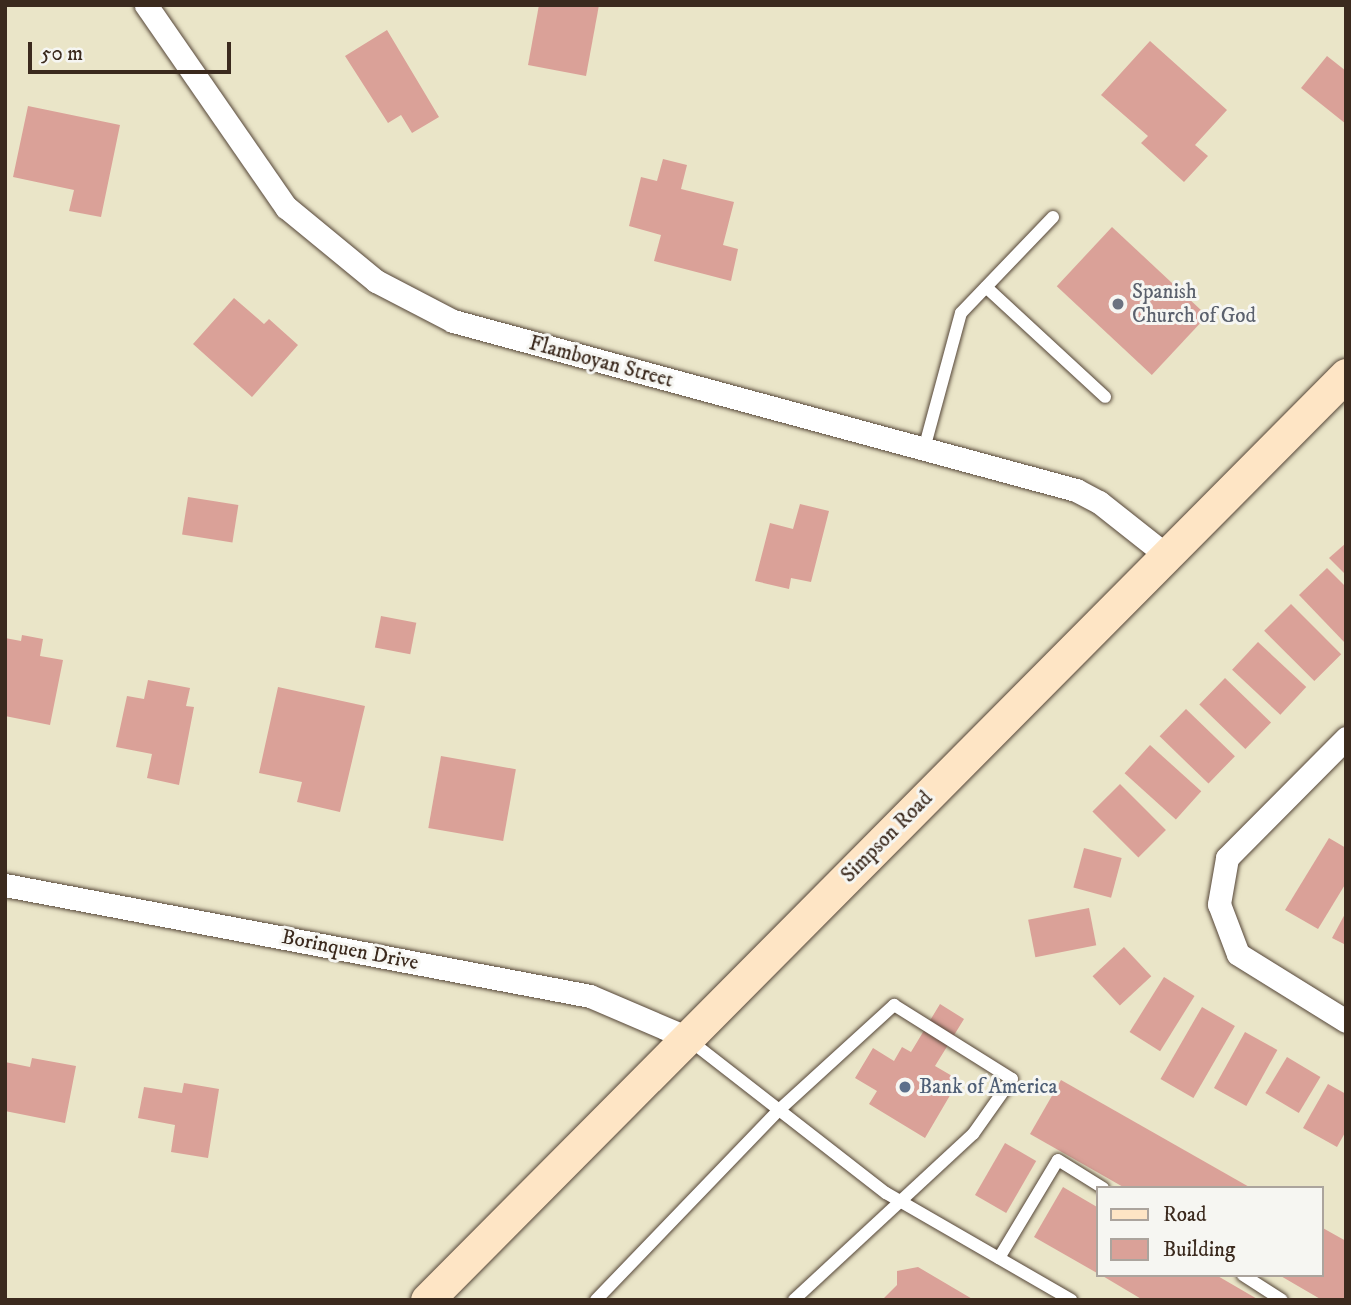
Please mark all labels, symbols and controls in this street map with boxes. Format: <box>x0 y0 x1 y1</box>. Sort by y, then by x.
scale bar <box>32 28 234 72</box>
text: 50 m <box>41 41 83 67</box>
place label: Spanish Church of God <box>1132 279 1256 329</box>
marker: Spanish Church of God <box>1110 296 1126 312</box>
street label: Flamboyan Street <box>526 331 676 393</box>
street label: Simpson Road <box>836 786 938 888</box>
street label: Borinquen Drive <box>279 924 421 976</box>
place label: Bank of America <box>919 1074 1057 1100</box>
marker: Bank of America <box>897 1079 913 1095</box>
legend <box>1096 1186 1323 1277</box>
text: Road <box>1163 1202 1207 1228</box>
text: Building <box>1163 1237 1235 1263</box>

